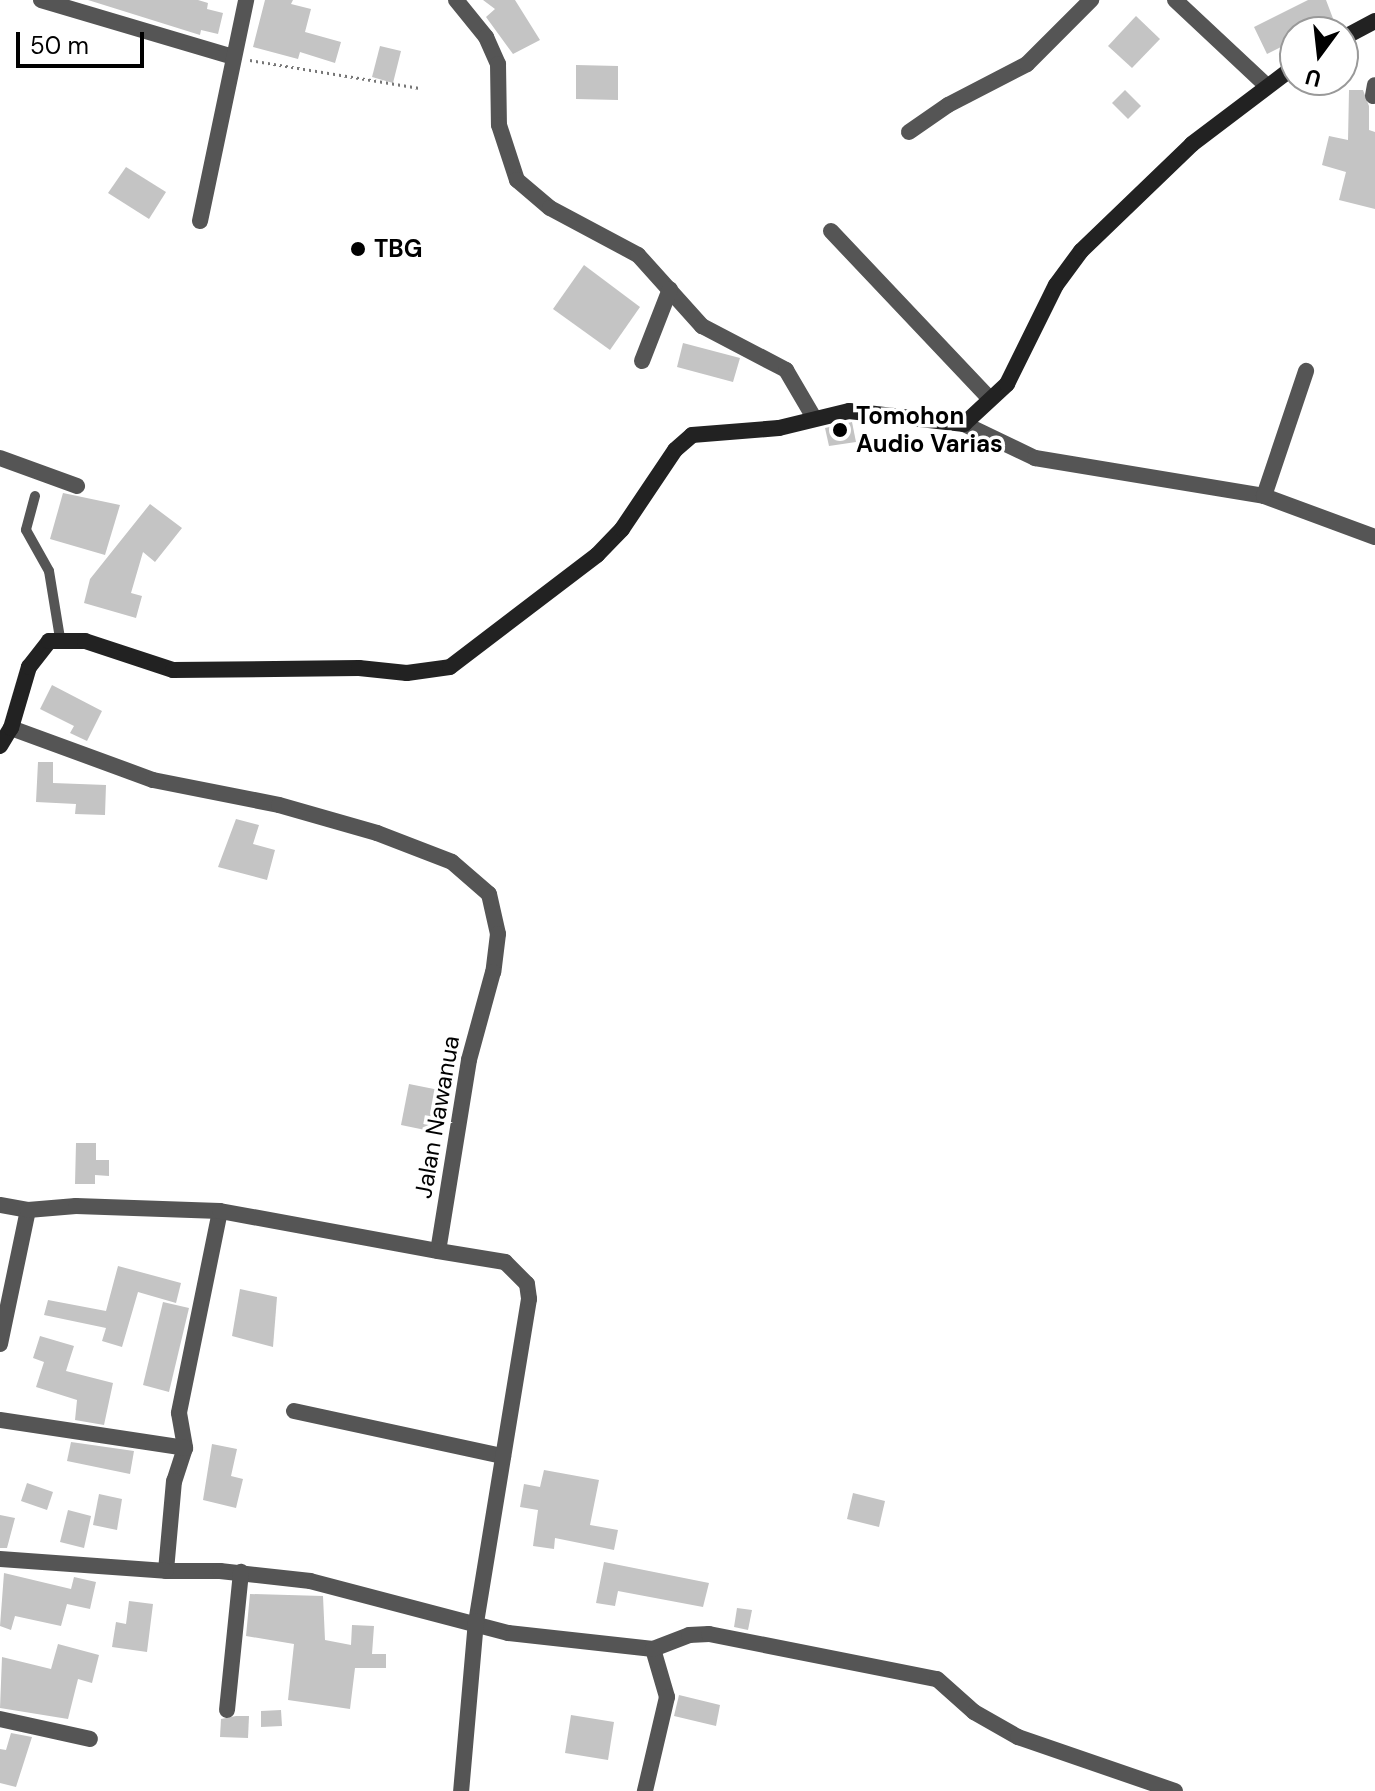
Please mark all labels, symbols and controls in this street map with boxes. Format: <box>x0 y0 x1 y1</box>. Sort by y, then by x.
scale bar <box>20 16 148 66</box>
north arrow <box>1279 16 1359 96</box>
text: 50 m <box>30 30 89 61</box>
text: U <box>1302 62 1324 94</box>
place label: TBG <box>374 235 422 263</box>
marker: TBG <box>349 240 367 258</box>
place label: Tomohon Audio Varias <box>856 402 1003 458</box>
marker: Tomohon Audio Varias <box>831 421 849 439</box>
street label: Jalan Nawanua <box>409 1033 465 1201</box>

